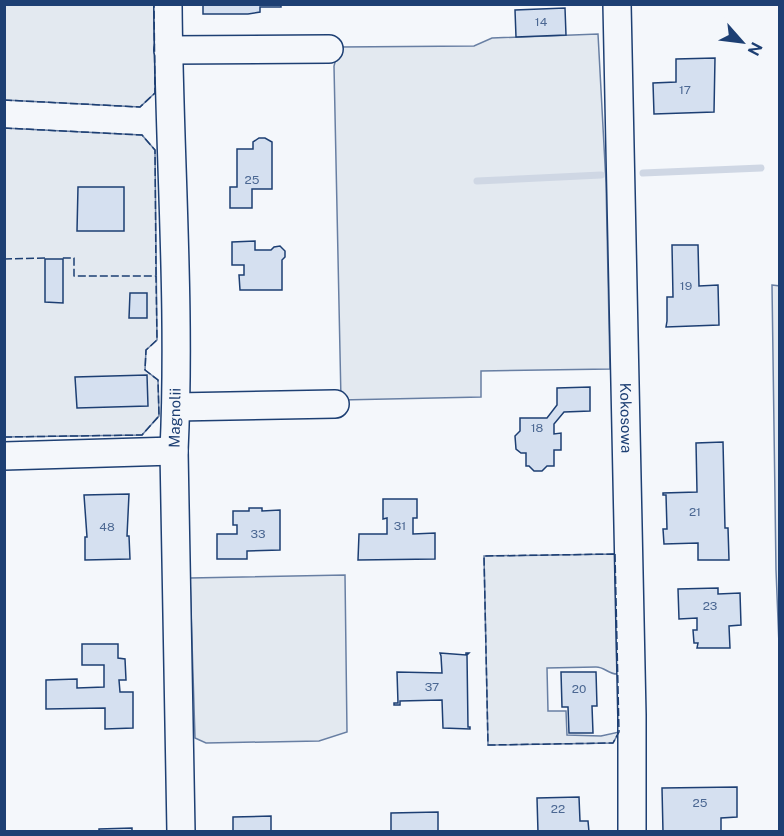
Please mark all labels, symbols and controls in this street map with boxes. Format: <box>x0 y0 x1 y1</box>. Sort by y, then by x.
north arrow <box>712 12 772 72</box>
house number: 14 <box>535 15 548 29</box>
text: N <box>743 39 766 59</box>
house number: 17 <box>679 83 691 97</box>
house number: 25 <box>245 173 260 187</box>
house number: 19 <box>680 279 692 293</box>
street label: Kokosowa <box>617 382 635 453</box>
street label: Magnolii <box>165 388 184 448</box>
house number: 18 <box>531 421 544 435</box>
house number: 21 <box>689 505 701 519</box>
house number: 31 <box>394 519 406 533</box>
house number: 48 <box>99 520 115 534</box>
house number: 33 <box>250 527 266 541</box>
house number: 23 <box>703 599 717 613</box>
house number: 37 <box>425 680 439 694</box>
house number: 20 <box>572 682 586 696</box>
house number: 25 <box>693 796 708 810</box>
house number: 22 <box>551 802 565 816</box>

